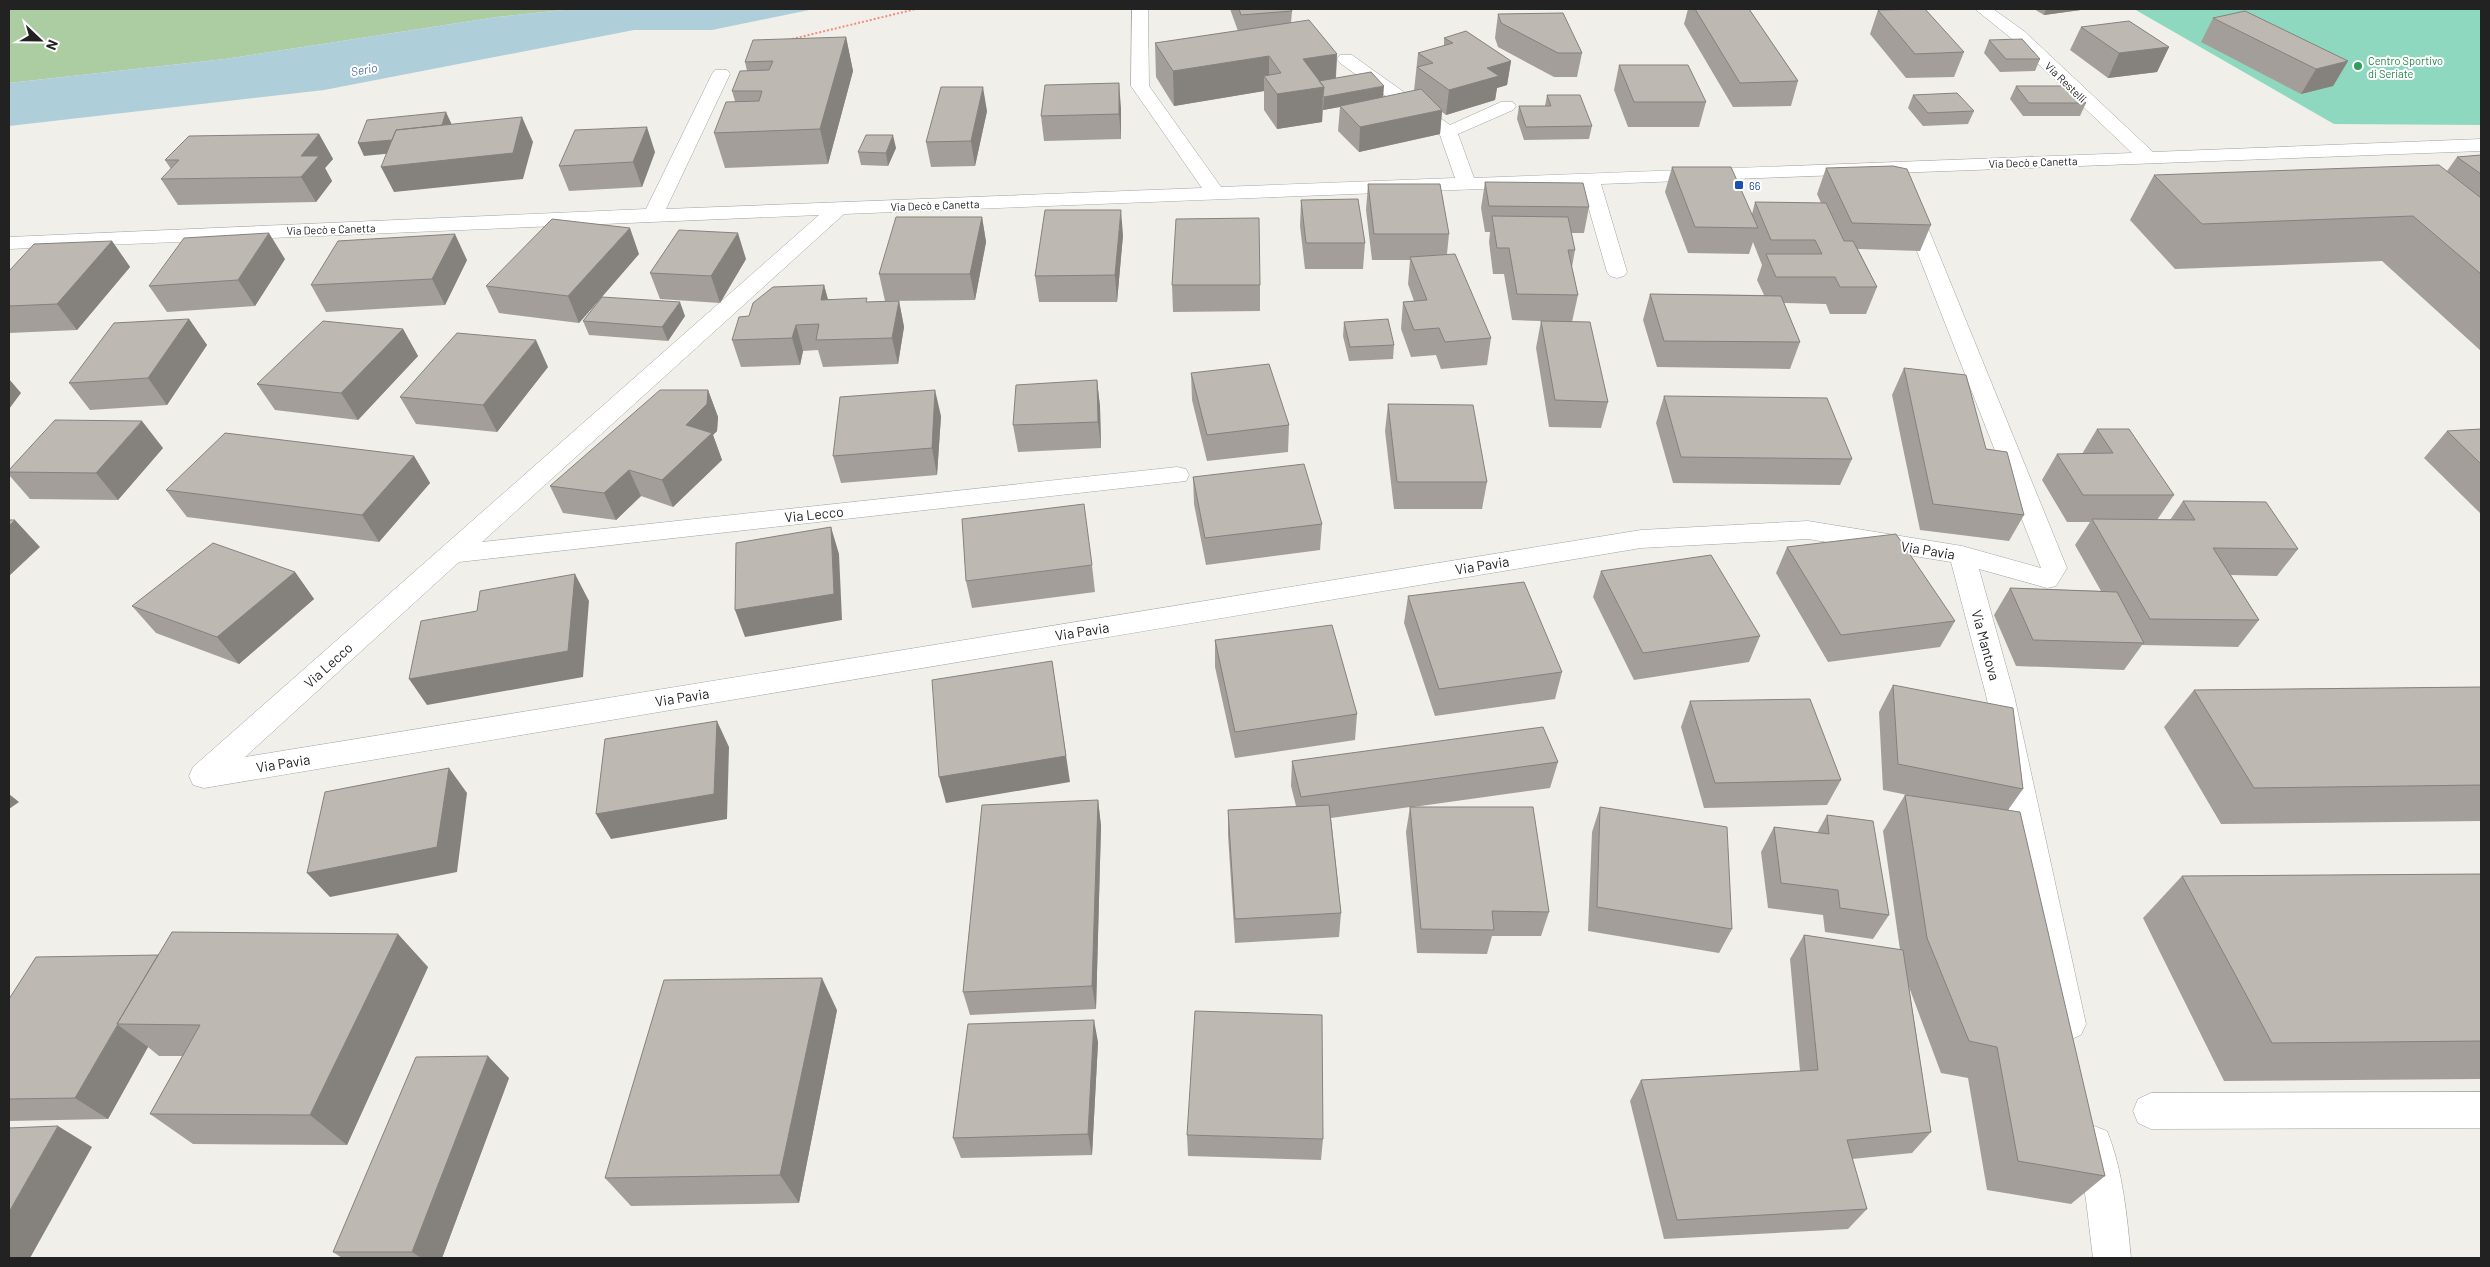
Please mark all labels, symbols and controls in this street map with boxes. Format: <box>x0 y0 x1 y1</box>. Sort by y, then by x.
north arrow <box>15 15 65 65</box>
text: N <box>43 38 62 53</box>
place label: Centro Sportivo di Seriate <box>2368 54 2443 80</box>
street label: Via Restelli <box>2043 59 2090 105</box>
water label: Serio <box>350 60 378 78</box>
marker: Centro Sportivo di Seriate <box>2352 60 2364 72</box>
street label: Via Decò e Canetta <box>1988 154 2078 170</box>
marker: 66 <box>1733 179 1745 191</box>
place label: 66 <box>1749 179 1761 192</box>
street label: Via Decò e Canetta <box>890 197 980 213</box>
street label: Via Decò e Canetta <box>286 221 376 237</box>
street label: Via Lecco <box>784 502 844 526</box>
street label: Via Pavia <box>1900 537 1956 563</box>
street label: Via Pavia <box>1454 552 1510 578</box>
street label: Via Mantova <box>1968 608 2004 682</box>
street label: Via Pavia <box>1054 618 1110 644</box>
street label: Via Lecco <box>300 639 356 691</box>
street label: Via Pavia <box>654 684 710 710</box>
street label: Via Pavia <box>255 750 311 776</box>

